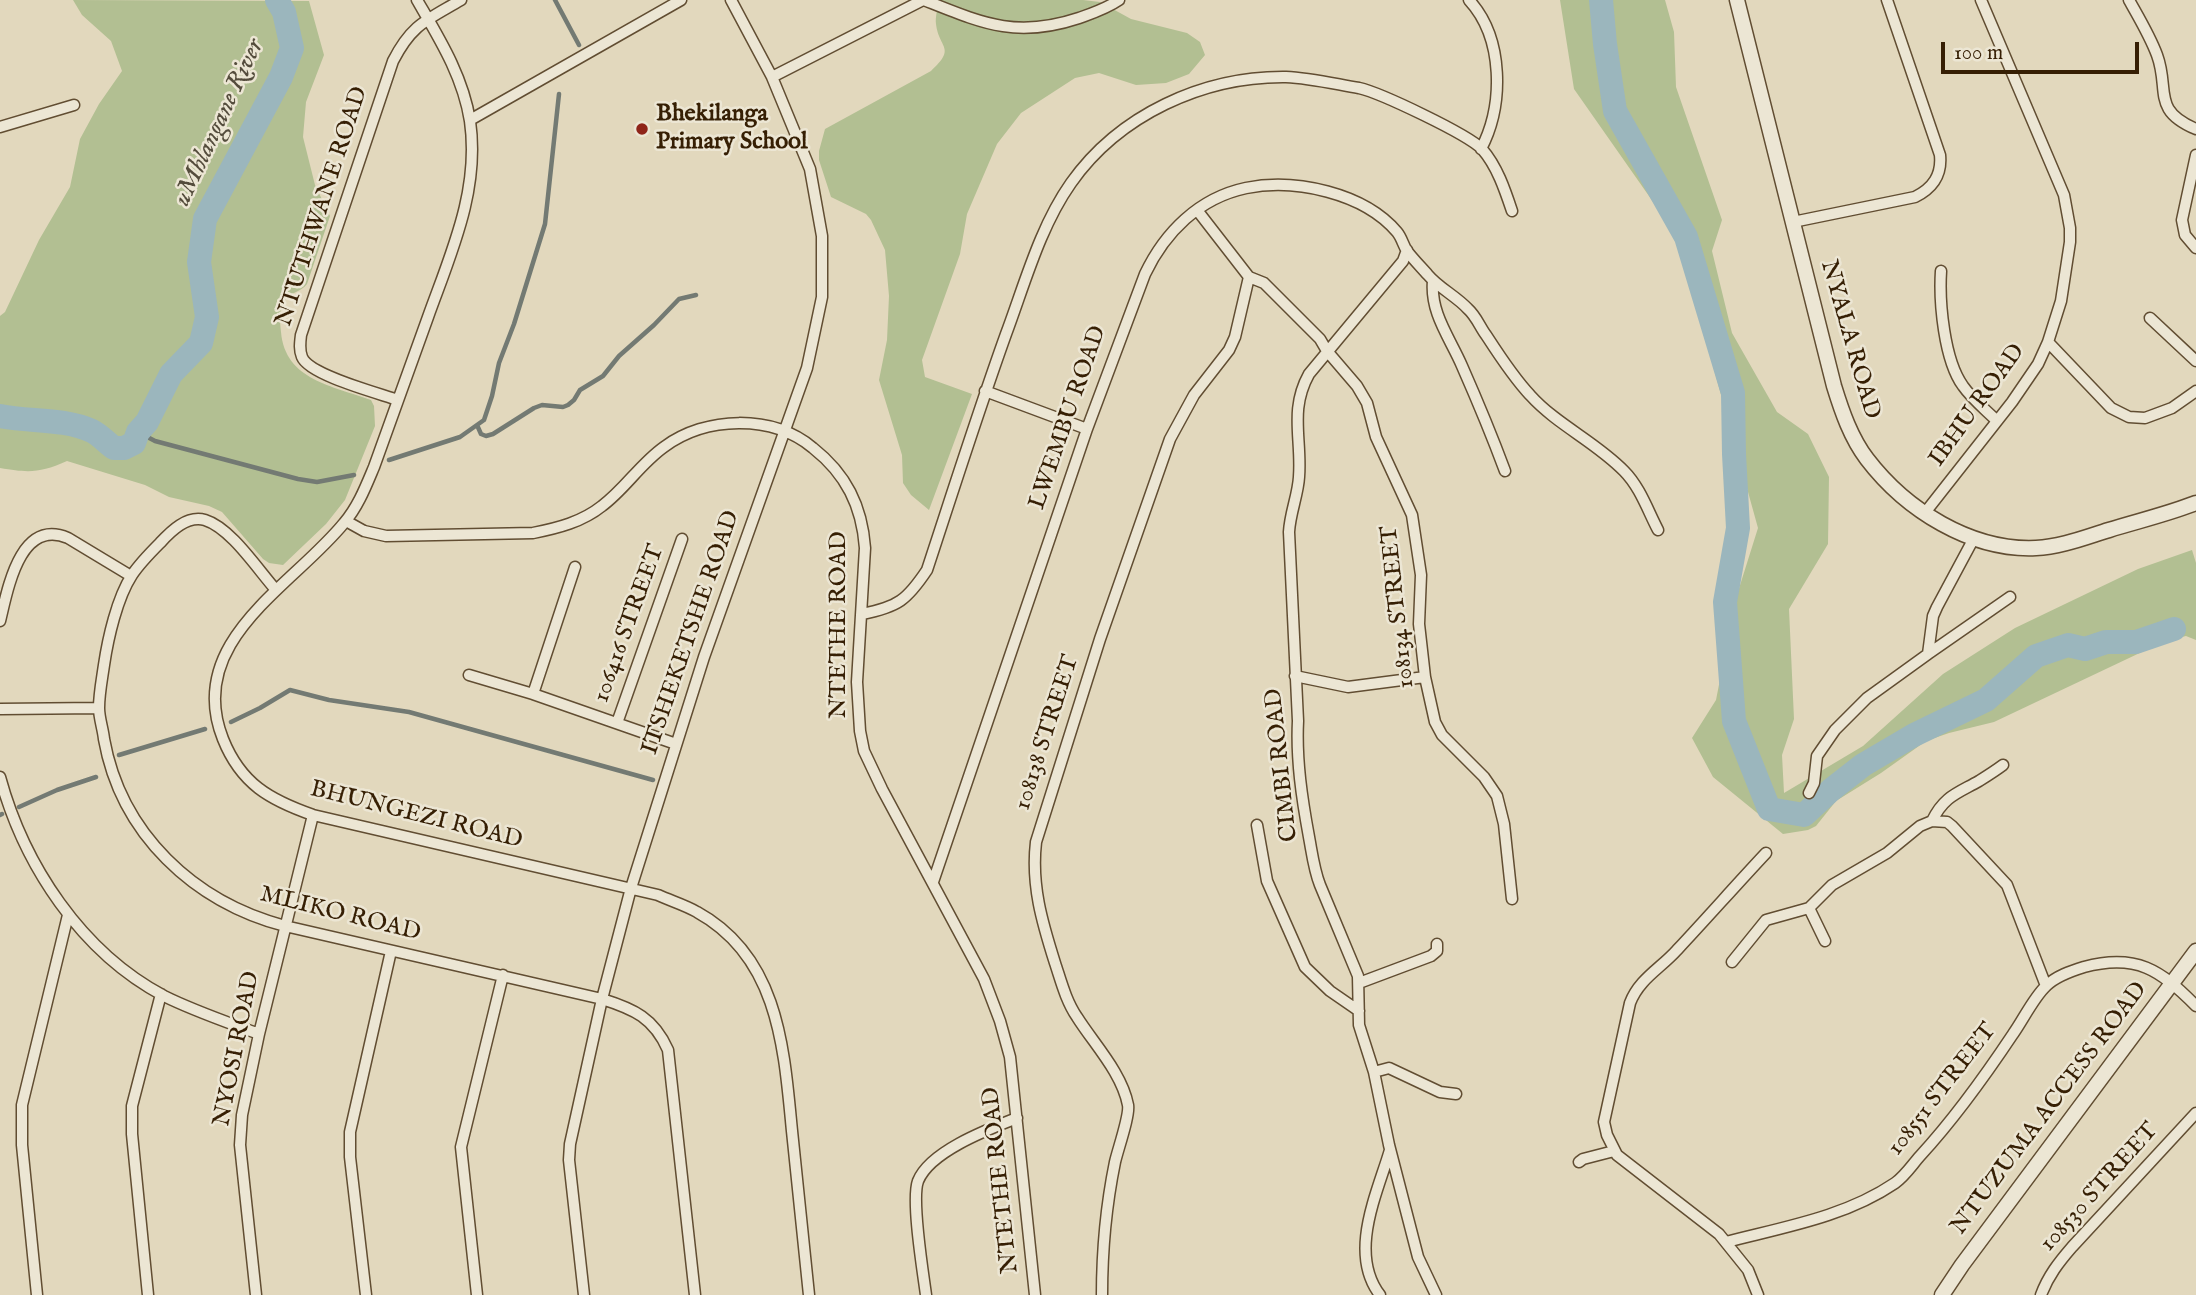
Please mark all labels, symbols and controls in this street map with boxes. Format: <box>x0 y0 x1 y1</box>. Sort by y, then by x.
scale bar <box>1944 28 2142 72</box>
water label: uMhlangane River <box>168 35 272 211</box>
text: 100 m <box>1954 40 2003 67</box>
street label: NTUTHWANE ROAD <box>271 84 375 330</box>
place label: Bhekilanga Primary School <box>656 101 808 157</box>
marker: Bhekilanga Primary School <box>634 121 650 137</box>
street label: NYALA ROAD <box>1813 257 1885 423</box>
street label: LWEMBU ROAD <box>1024 322 1114 514</box>
street label: IBHU ROAD <box>1924 339 2032 473</box>
street label: ITSHEKETSHE ROAD <box>637 507 747 759</box>
street label: 108134 STREET <box>1376 524 1422 690</box>
street label: NTETHE ROAD <box>826 531 854 719</box>
street label: 106416 STREET <box>588 541 672 707</box>
street label: 108138 STREET <box>1009 652 1087 814</box>
street label: CIMBI ROAD <box>1261 687 1305 843</box>
street label: BHUNGEZI ROAD <box>307 776 525 856</box>
street label: MLIKO ROAD <box>257 881 423 949</box>
street label: NYOSI ROAD <box>209 969 267 1129</box>
street label: NTUZUMA ACCESS ROAD <box>1945 977 2155 1241</box>
street label: 108551 STREET <box>1882 1018 2004 1162</box>
street label: NTETHE ROAD <box>978 1085 1026 1275</box>
street label: 108530 STREET <box>2035 1118 2165 1258</box>

